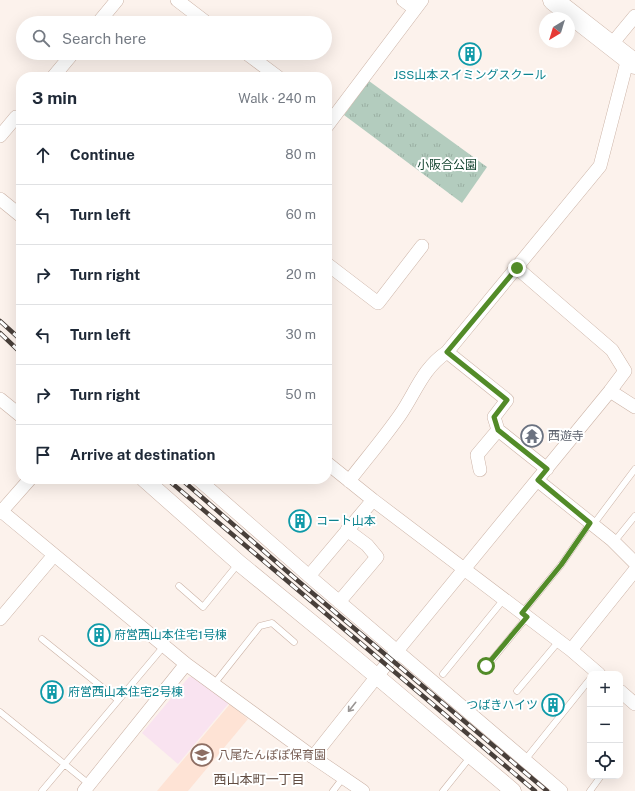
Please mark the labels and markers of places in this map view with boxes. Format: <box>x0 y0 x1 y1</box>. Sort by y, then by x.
building icon: JSS山本スイミングスクール <box>457 41 483 67</box>
place label: JSS山本スイミングスクール <box>394 68 546 82</box>
temple icon: 西遊寺 <box>519 423 545 449</box>
place label: 西遊寺 <box>548 429 584 443</box>
building icon: コート山本 <box>287 508 313 534</box>
place label: コート山本 <box>316 514 376 528</box>
building icon: 府営西山本住宅1号棟 <box>86 622 112 648</box>
place label: 府営西山本住宅1号棟 <box>114 628 227 642</box>
building icon: 府営西山本住宅2号棟 <box>39 679 65 705</box>
place label: 府営西山本住宅2号棟 <box>68 685 183 699</box>
building icon: つばきハイツ <box>540 692 566 718</box>
place label: つばきハイツ <box>466 698 538 712</box>
school or university icon: 八尾たんぽぽ保育園 <box>189 742 215 768</box>
place label: 八尾たんぽぽ保育園 <box>218 748 326 762</box>

